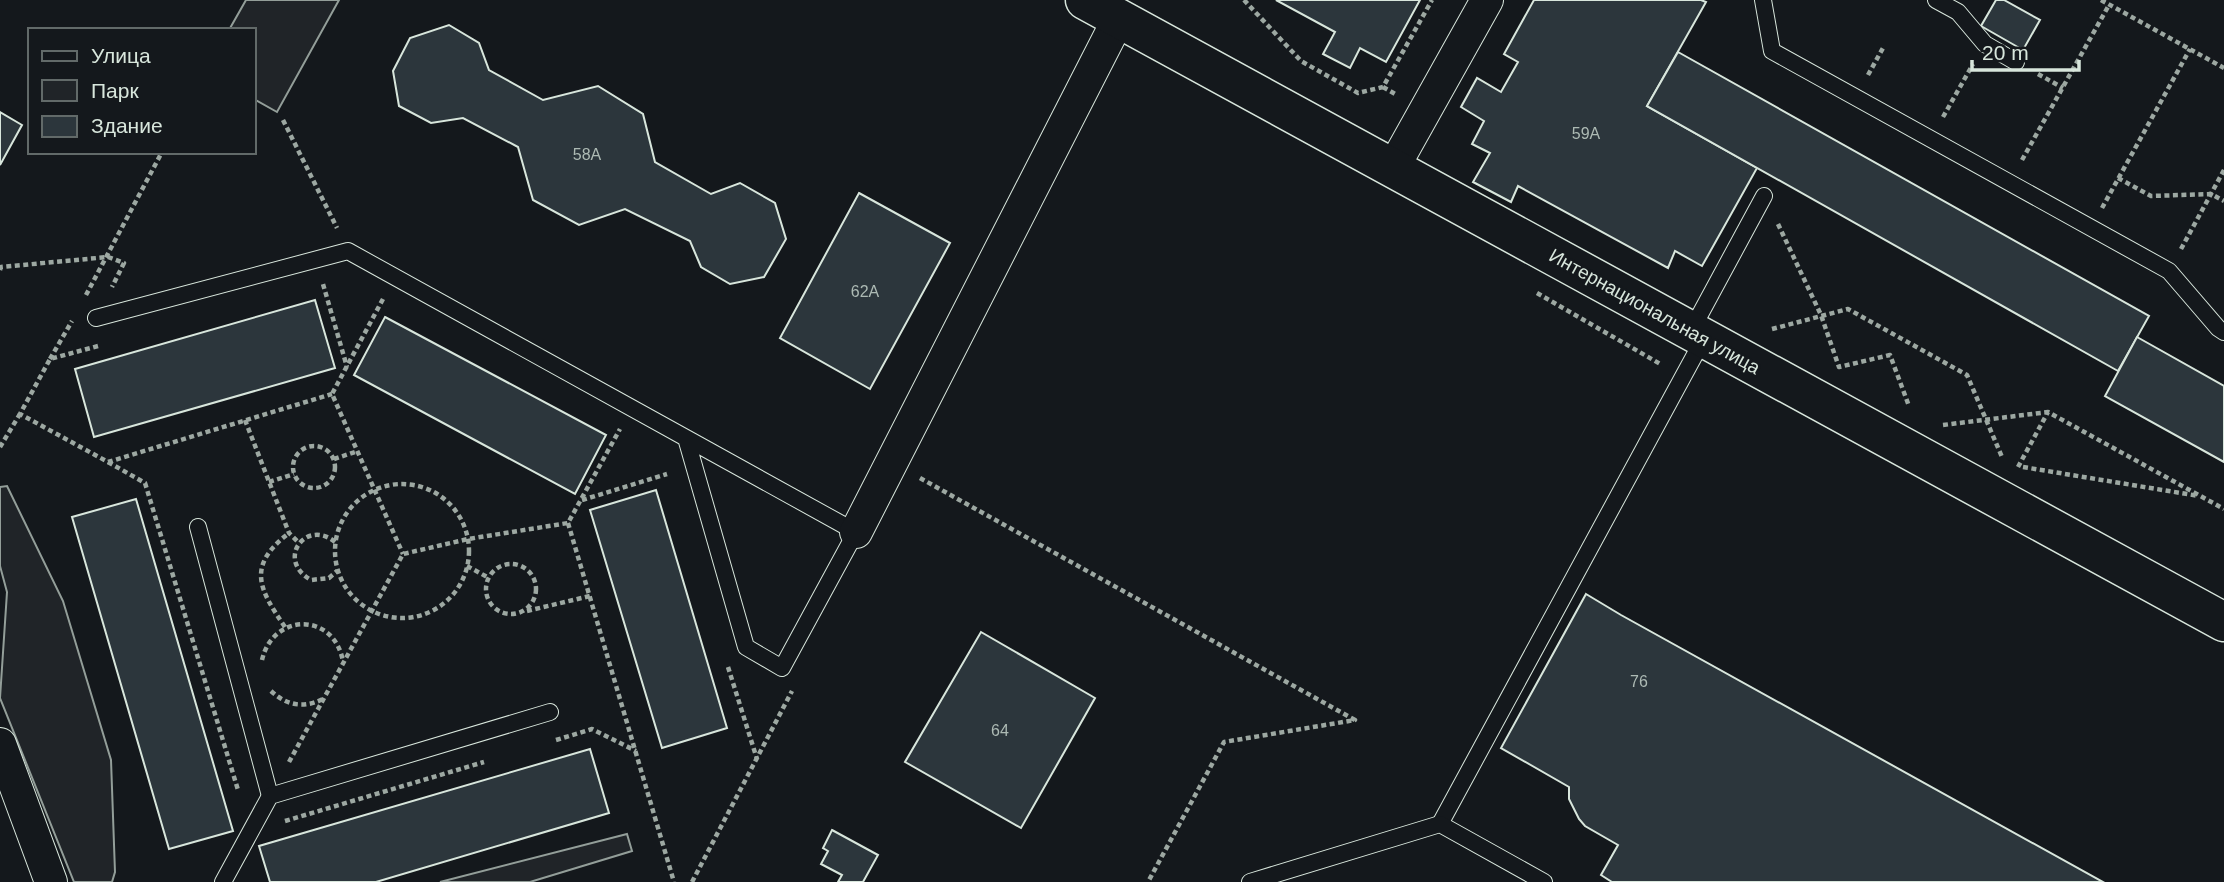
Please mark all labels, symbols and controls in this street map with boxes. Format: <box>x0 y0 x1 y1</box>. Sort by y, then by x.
legend <box>28 28 256 154</box>
scale bar <box>1972 28 2079 72</box>
text: 20 m <box>1982 41 2029 64</box>
text: Улица <box>91 44 151 67</box>
text: Парк <box>91 79 139 102</box>
text: Здание <box>91 114 163 137</box>
house number: 59А <box>1572 125 1601 142</box>
house number: 58А <box>573 146 602 163</box>
street label: Интернациональная улица <box>1546 245 1764 378</box>
house number: 62А <box>851 283 880 300</box>
house number: 76 <box>1630 673 1648 690</box>
house number: 64 <box>991 722 1009 739</box>

